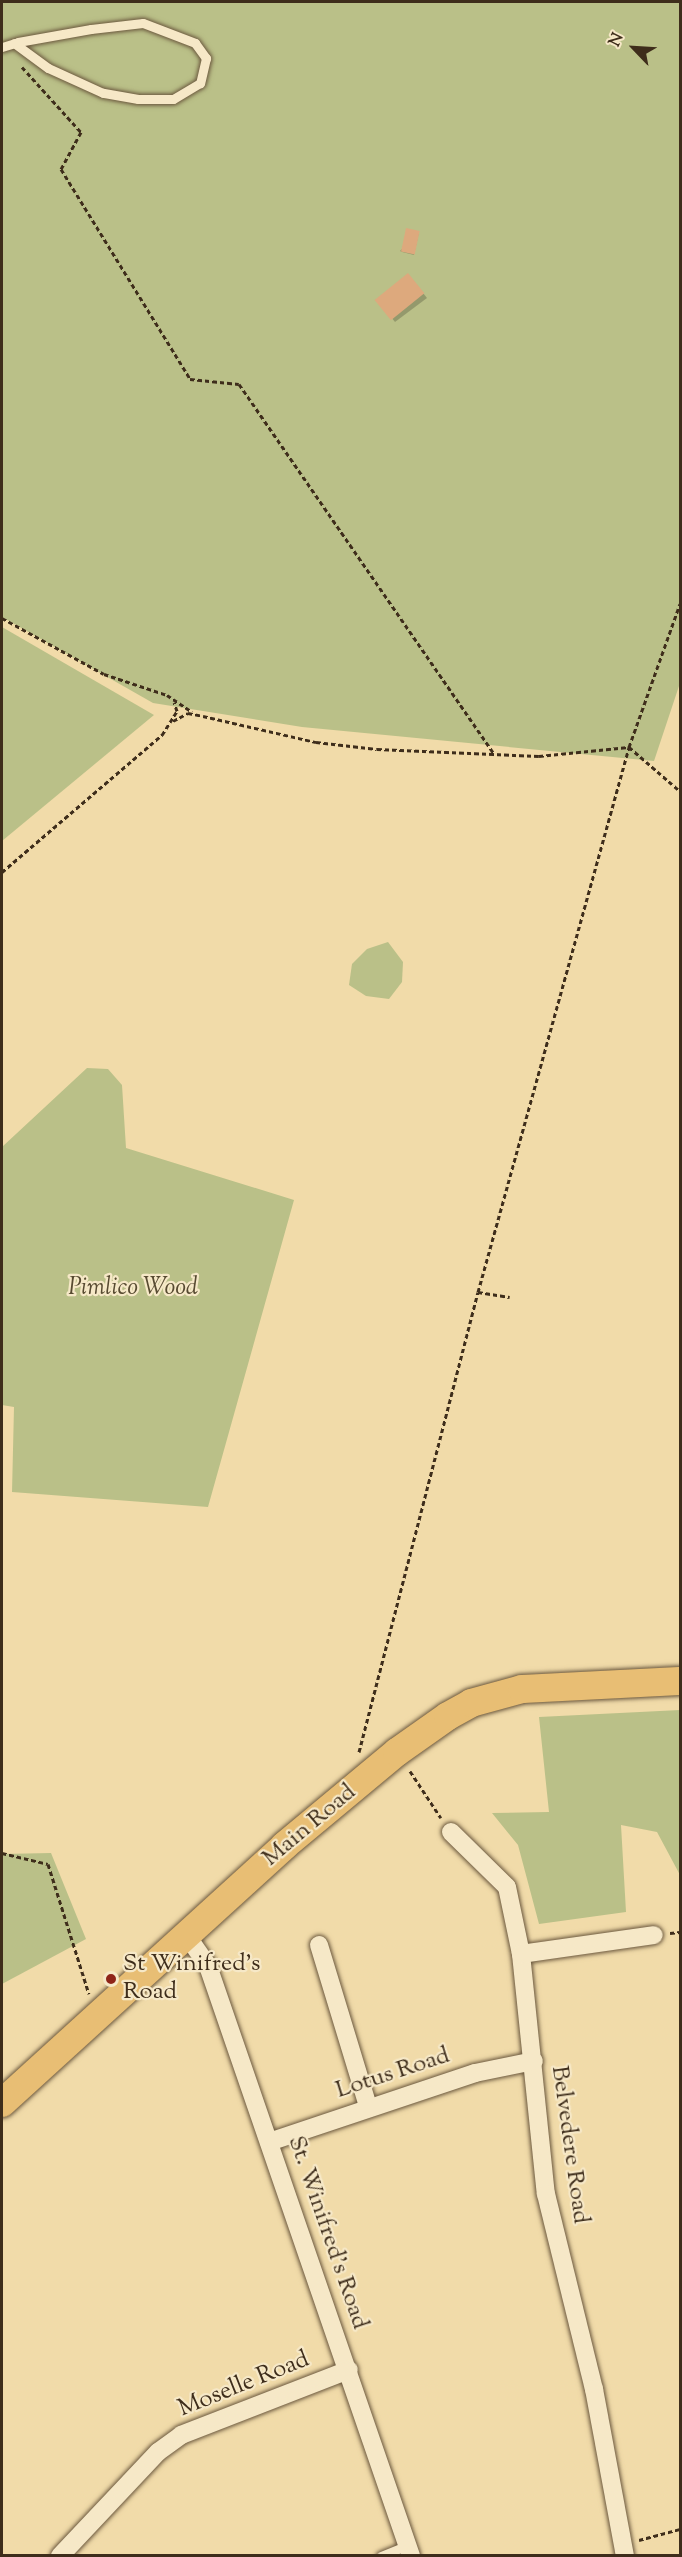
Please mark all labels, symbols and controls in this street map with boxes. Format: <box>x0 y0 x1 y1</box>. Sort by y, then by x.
north arrow <box>604 18 664 78</box>
text: N <box>604 30 630 51</box>
park label: Pimlico Wood <box>68 1275 198 1303</box>
street label: Main Road <box>257 1779 363 1873</box>
place label: St Winifred's Road <box>123 1951 261 2007</box>
marker: St Winifred's Road <box>104 1972 118 1986</box>
street label: Lotus Road <box>332 2042 454 2106</box>
street label: Belvedere Road <box>544 2064 594 2226</box>
street label: St. Winifred's Road <box>280 2133 374 2333</box>
street label: Moselle Road <box>174 2346 314 2424</box>

